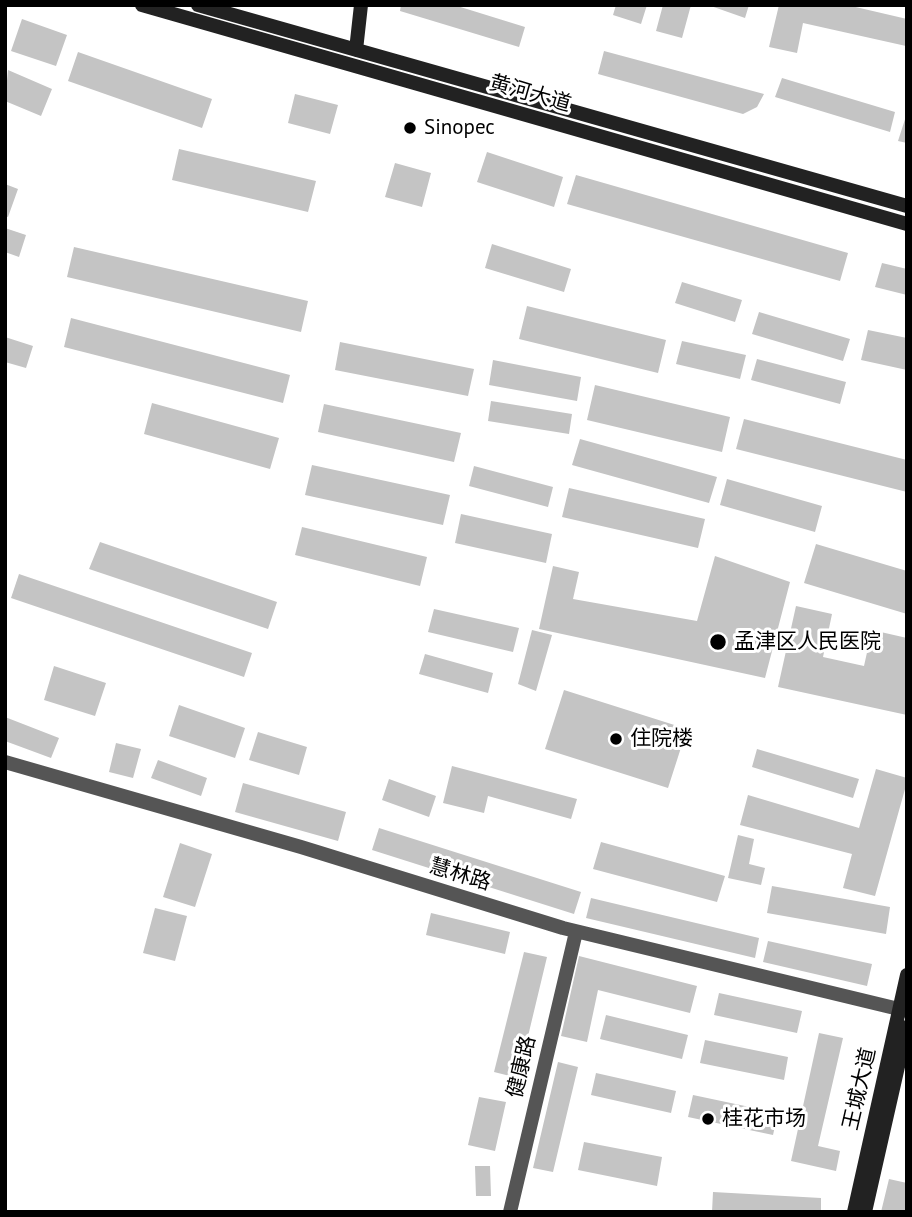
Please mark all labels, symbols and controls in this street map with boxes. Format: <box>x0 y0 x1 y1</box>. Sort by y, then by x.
street label: 黄河大道 <box>486 70 574 118</box>
place label: Sinopec <box>424 115 495 141</box>
marker: Sinopec <box>402 120 418 136</box>
place label: 孟津区人民医院 <box>734 629 881 655</box>
marker: 孟津区人民医院 <box>708 632 728 652</box>
place label: 住院楼 <box>630 726 693 752</box>
marker: 住院楼 <box>608 731 624 747</box>
street label: 慧林路 <box>426 854 494 896</box>
street label: 健康路 <box>503 1033 541 1101</box>
street label: 王城大道 <box>838 1045 882 1133</box>
place label: 桂花市场 <box>722 1106 806 1132</box>
marker: 桂花市场 <box>700 1111 716 1127</box>

